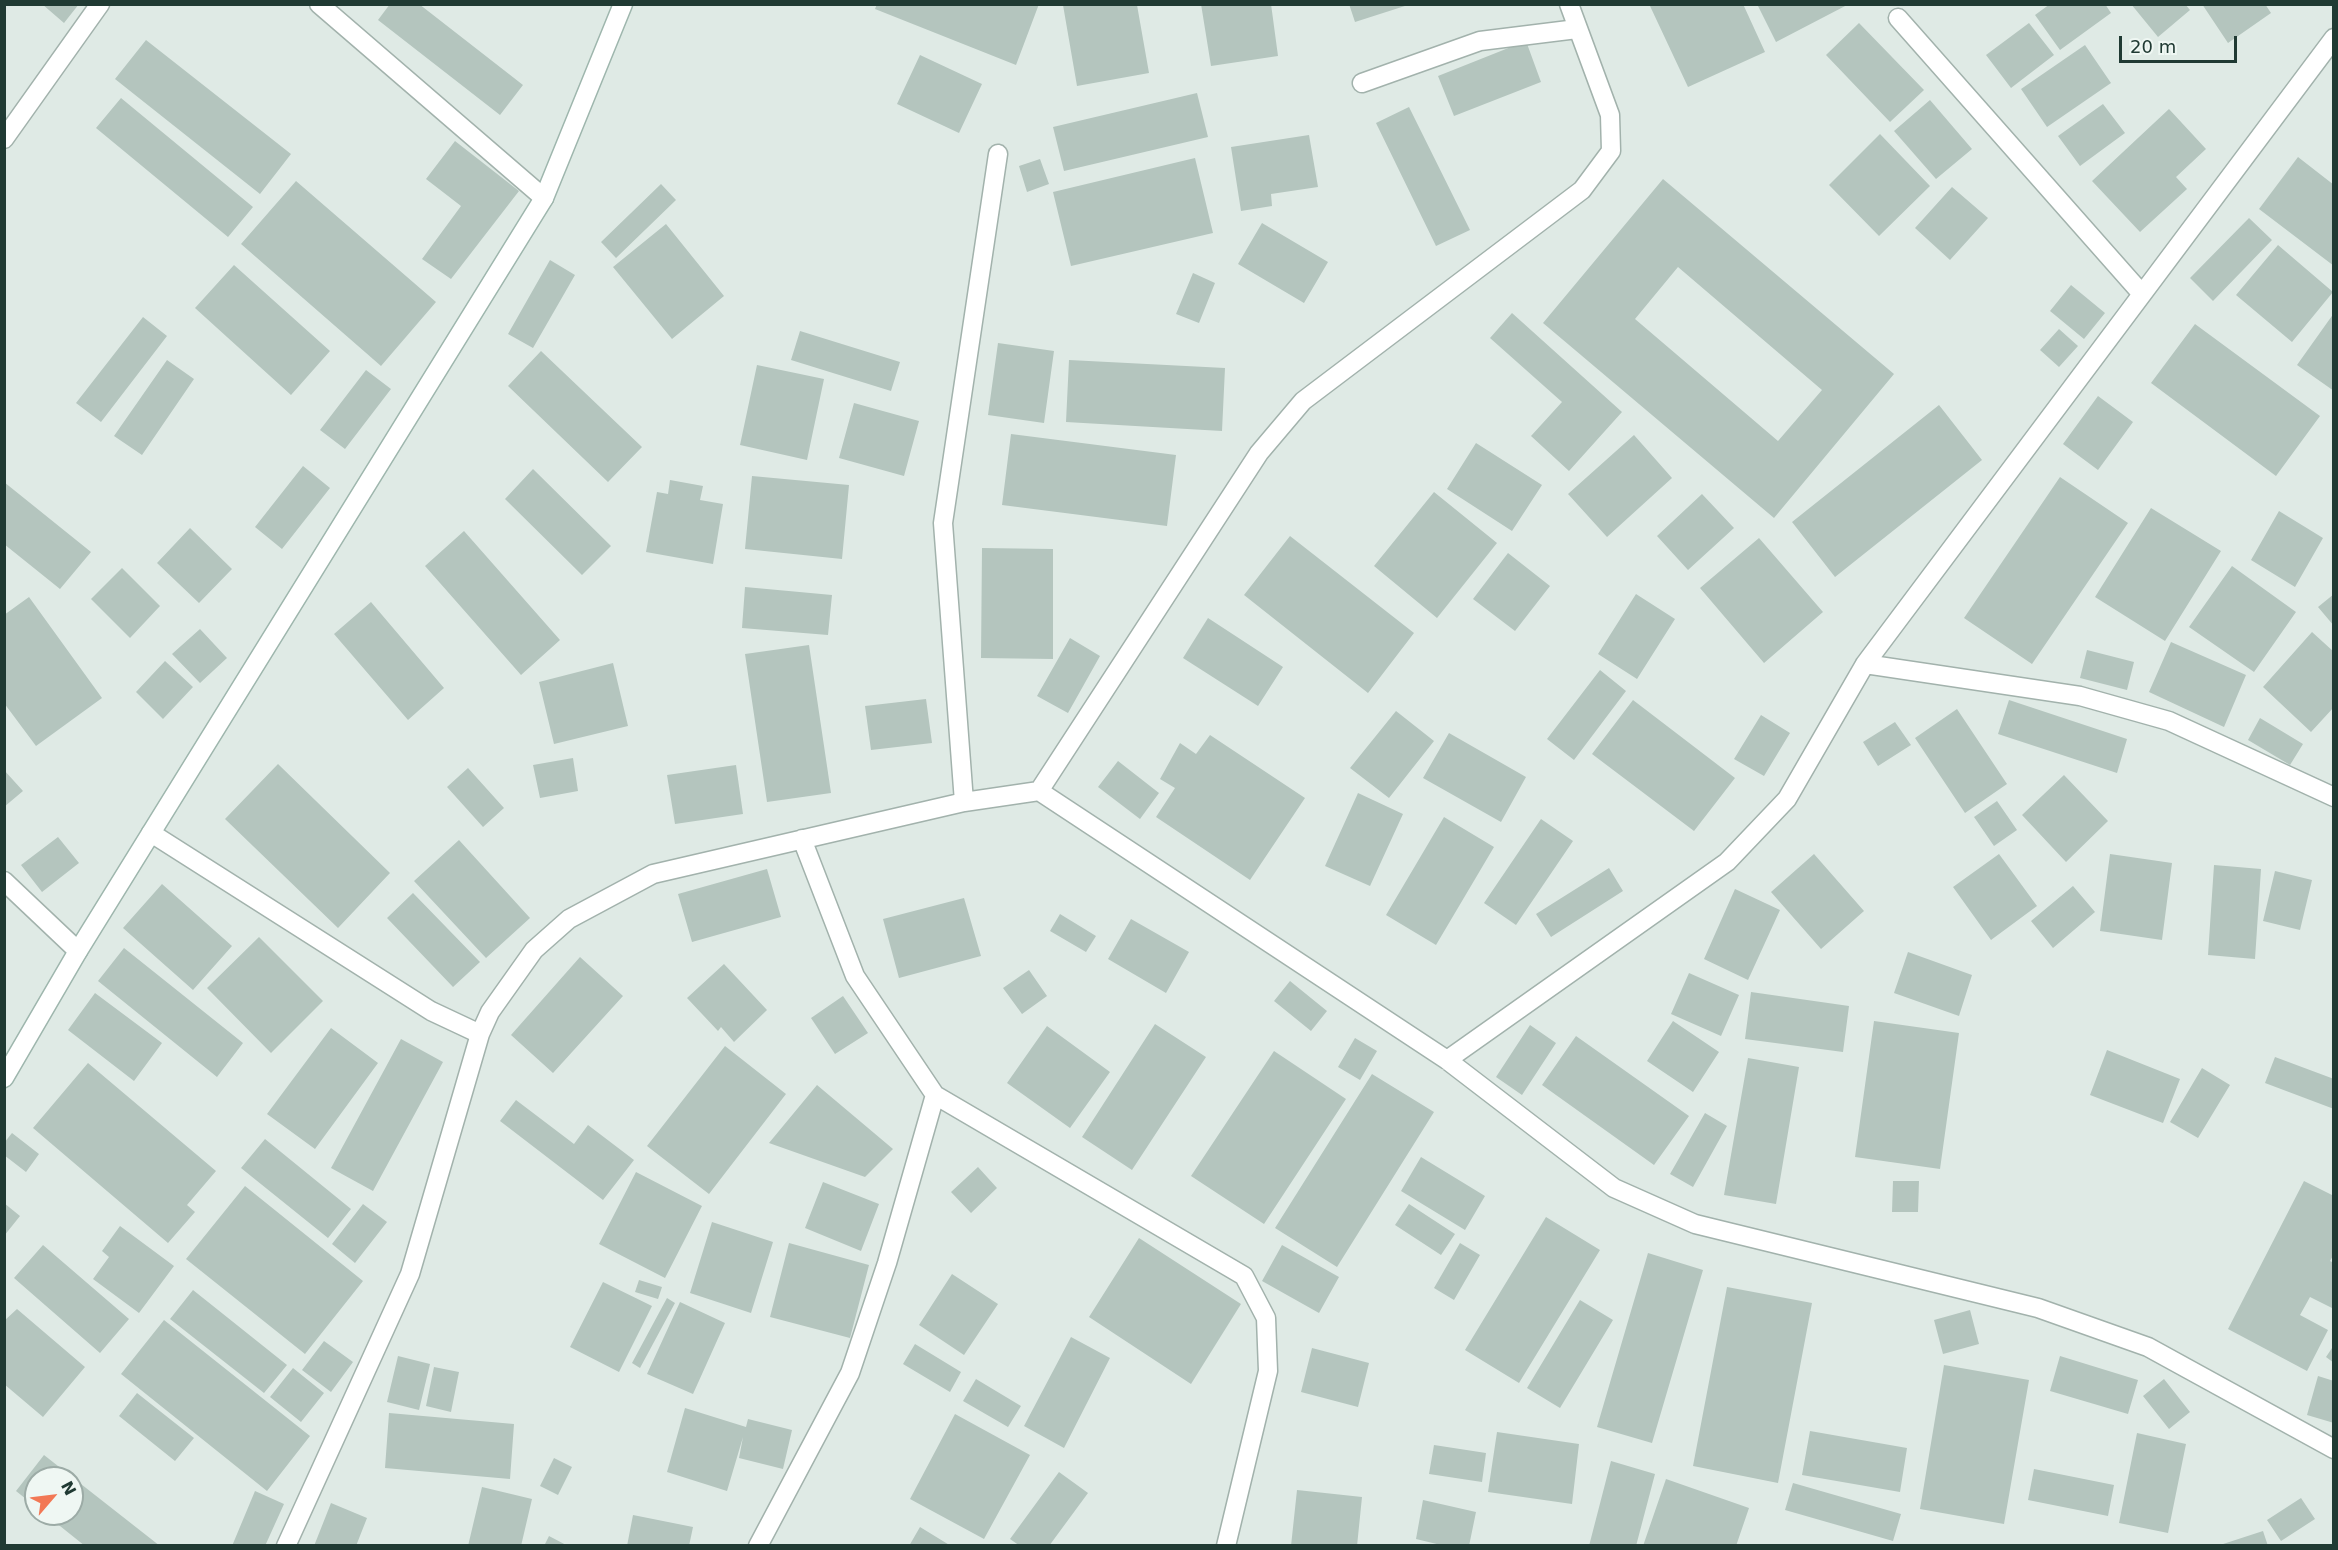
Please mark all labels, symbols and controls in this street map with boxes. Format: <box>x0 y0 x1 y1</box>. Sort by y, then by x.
scale bar <box>2122 24 2240 62</box>
text: 20 m <box>2130 36 2176 57</box>
north arrow <box>24 1466 84 1526</box>
text: N <box>57 1478 80 1499</box>

